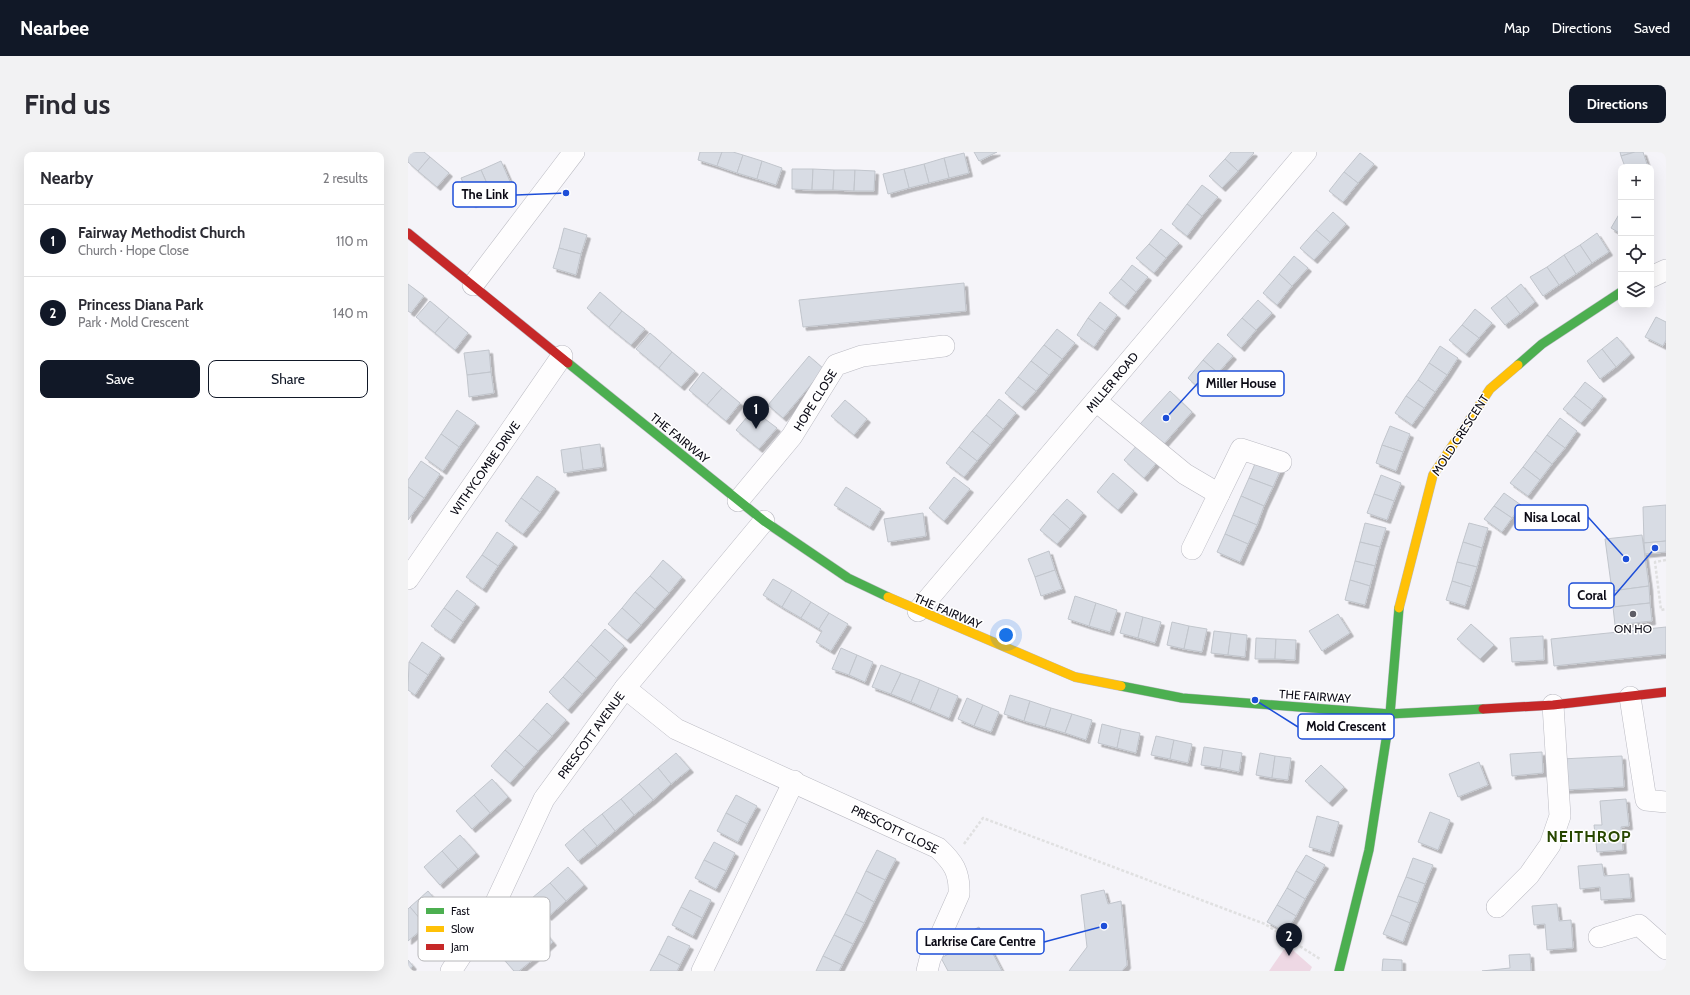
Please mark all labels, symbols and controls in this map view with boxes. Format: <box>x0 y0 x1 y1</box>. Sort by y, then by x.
text: Nearbee <box>20 17 89 40</box>
text: Map <box>1504 19 1530 37</box>
text: Directions <box>1552 19 1612 37</box>
text: Saved <box>1634 19 1670 37</box>
button: Directions <box>1569 85 1666 123</box>
text: Find us <box>24 87 110 121</box>
map controls <box>1618 164 1654 308</box>
button: + <box>1618 164 1654 200</box>
text: Nearby <box>40 168 93 188</box>
text: 2 results <box>323 170 368 186</box>
callout: The Link <box>453 182 516 207</box>
text: The Link <box>461 186 509 202</box>
button: − <box>1618 200 1654 236</box>
text: Fairway Methodist Church <box>78 224 245 242</box>
text: 1 <box>51 233 55 249</box>
text: 110 m <box>336 233 368 249</box>
button: locate <box>1618 236 1654 272</box>
text: Church · Hope Close <box>78 242 189 258</box>
button: layers <box>1618 272 1654 308</box>
text: Princess Diana Park <box>78 296 204 314</box>
text: 2 <box>50 305 56 321</box>
text: 140 m <box>333 305 368 321</box>
text: Park · Mold Crescent <box>78 314 189 330</box>
street label: MILLER ROAD <box>1083 349 1142 415</box>
button: Save <box>40 360 200 398</box>
button: Share <box>208 360 368 398</box>
street label: HOPE CLOSE <box>790 366 840 434</box>
callout: Miller House <box>1198 371 1284 396</box>
text: Miller House <box>1206 375 1277 391</box>
street label: MOLD CRESCENT <box>1428 391 1492 478</box>
pin: 1 <box>743 396 769 429</box>
street label: THE FAIRWAY <box>647 410 713 467</box>
street label: WITHYCOMBE DRIVE <box>447 418 523 518</box>
callout: Nisa Local <box>1515 505 1588 530</box>
text: Nisa Local <box>1524 509 1581 525</box>
callout: Coral <box>1569 583 1614 608</box>
text: Coral <box>1577 587 1607 603</box>
street label: THE FAIRWAY <box>912 590 984 632</box>
marker: ON HO <box>1628 609 1638 619</box>
place label: ON HO <box>1614 621 1652 636</box>
your location <box>996 625 1016 645</box>
street label: THE FAIRWAY <box>1279 686 1352 706</box>
street label: PRESCOTT AVENUE <box>554 688 628 781</box>
callout: Mold Crescent <box>1298 714 1394 739</box>
text: Mold Crescent <box>1306 718 1387 734</box>
street label: PRESCOTT CLOSE <box>849 801 941 857</box>
district label: NEITHROP <box>1546 827 1632 846</box>
legend <box>418 897 550 961</box>
text: Fast <box>451 904 470 918</box>
text: Slow <box>451 922 474 936</box>
pin: 2 <box>1276 923 1302 956</box>
callout: Larkrise Care Centre <box>917 929 1044 954</box>
text: Larkrise Care Centre <box>924 933 1036 949</box>
text: Jam <box>450 940 469 954</box>

